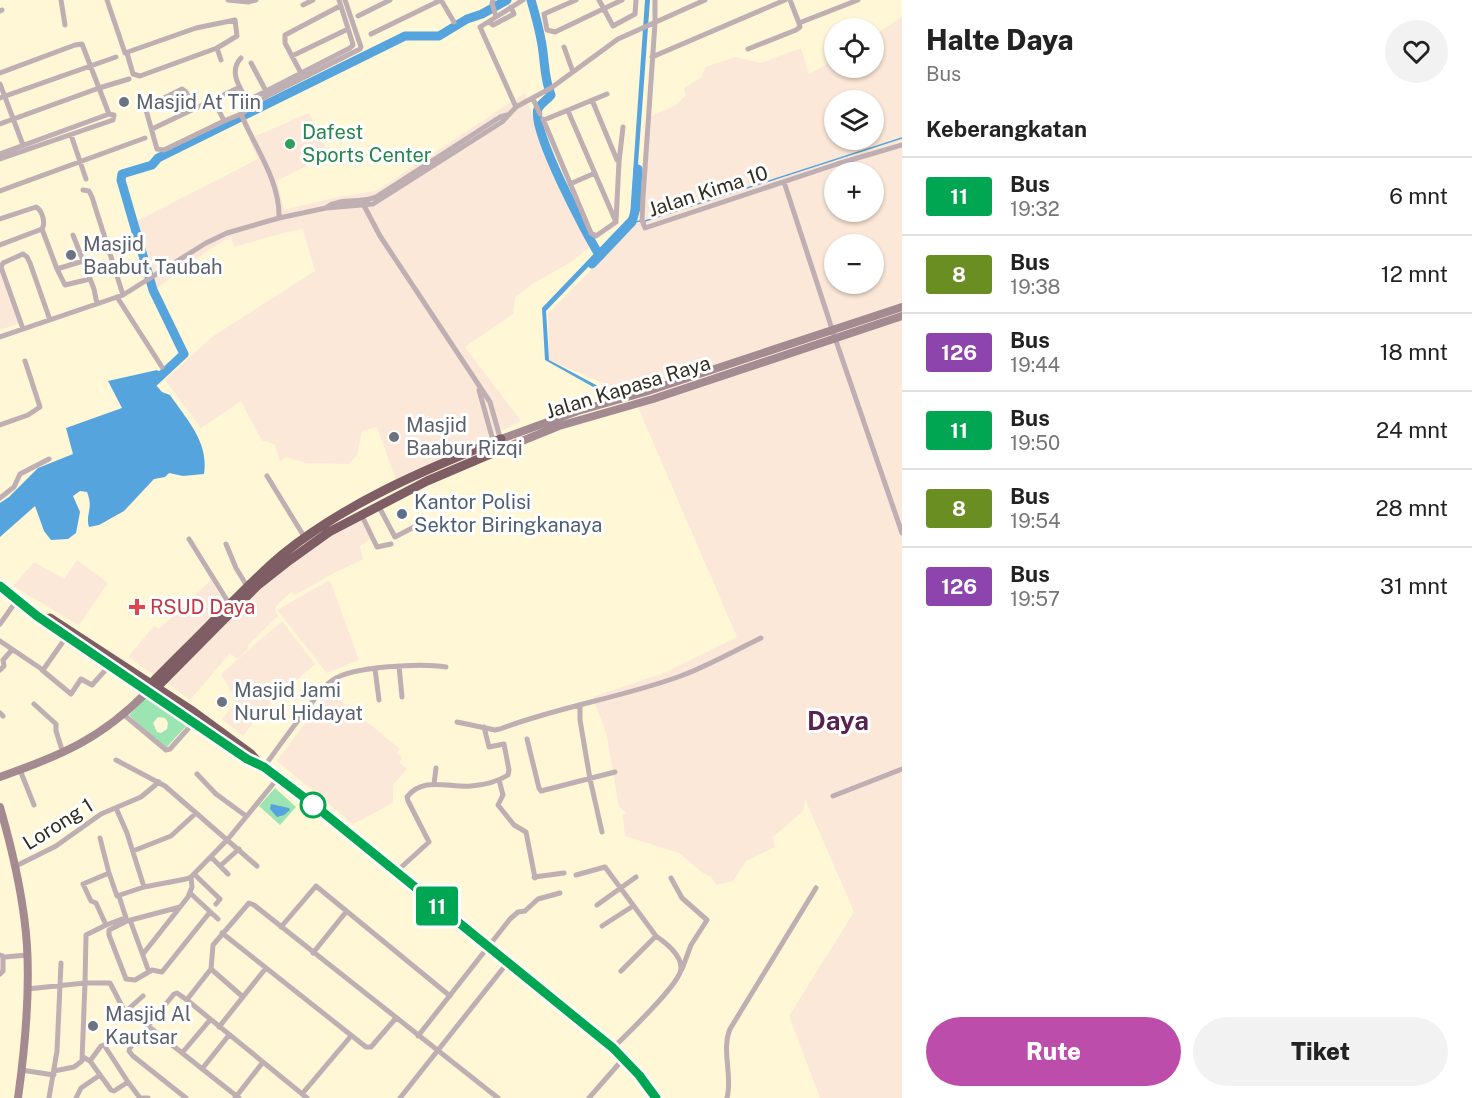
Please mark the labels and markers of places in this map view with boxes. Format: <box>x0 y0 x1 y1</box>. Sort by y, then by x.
place label: Masjid At Tiin <box>136 90 261 114</box>
marker: Masjid At Tiin <box>117 95 131 109</box>
place label: Dafest Sports Center <box>302 120 432 167</box>
marker: Dafest Sports Center <box>283 137 297 151</box>
place label: Masjid Baabut Taubah <box>83 232 223 279</box>
marker: Masjid Baabut Taubah <box>64 248 78 262</box>
place label: Masjid Baabur Rizqi <box>406 413 523 460</box>
marker: Masjid Baabur Rizqi <box>387 430 401 444</box>
place label: Kantor Polisi Sektor Biringkanaya <box>414 490 602 537</box>
marker: Kantor Polisi Sektor Biringkanaya <box>395 507 409 521</box>
place label: RSUD Daya <box>150 595 255 619</box>
marker: RSUD Daya <box>128 598 146 616</box>
place label: Masjid Jami Nurul Hidayat <box>234 678 363 725</box>
marker: Masjid Jami Nurul Hidayat <box>215 695 229 709</box>
unlabelled marker <box>300 792 326 818</box>
place label: Masjid Al Kautsar <box>105 1002 191 1049</box>
marker: Masjid Al Kautsar <box>86 1019 100 1033</box>

